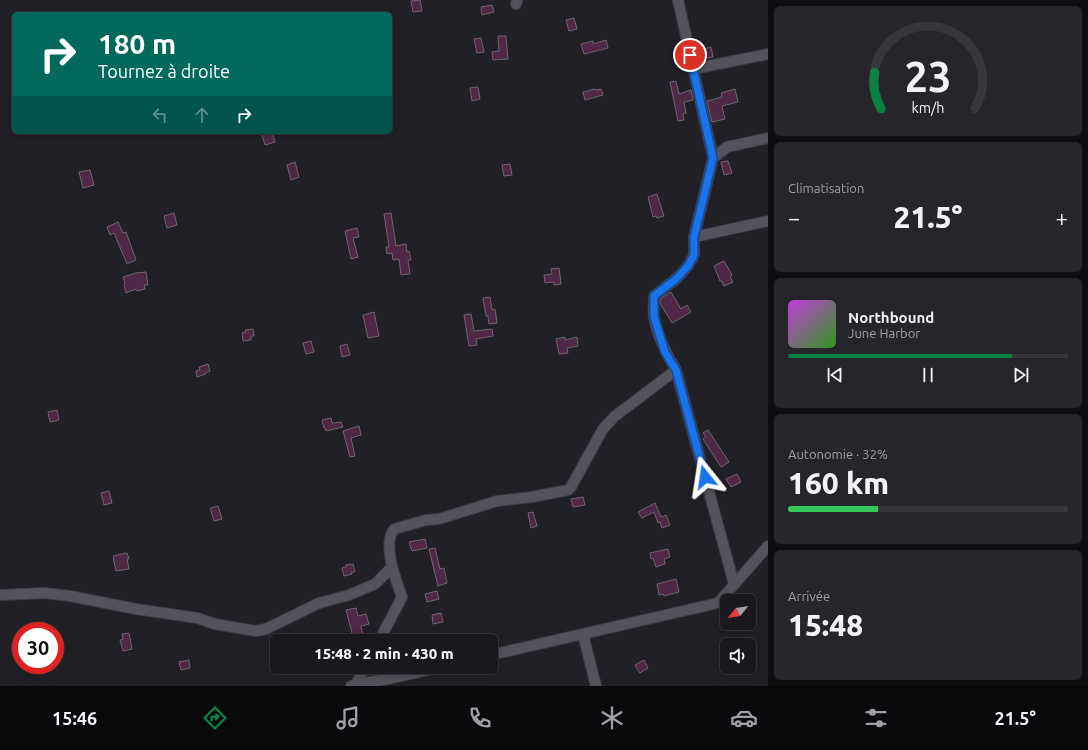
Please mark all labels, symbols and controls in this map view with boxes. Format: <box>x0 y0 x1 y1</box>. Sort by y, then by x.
icon: right <box>32 28 84 80</box>
text: 180 m <box>98 28 176 59</box>
pin <box>673 38 707 72</box>
icon: arrive <box>679 44 701 66</box>
text: 23 <box>905 53 951 100</box>
text: Tournez à droite <box>98 61 230 81</box>
text: km/h <box>912 100 944 116</box>
icon: left <box>149 104 171 126</box>
icon: ahead <box>191 104 213 126</box>
icon: right <box>233 104 255 126</box>
text: Climatisation <box>788 181 864 195</box>
text: 21.5° <box>893 200 963 234</box>
text: − <box>788 205 800 230</box>
text: + <box>1056 205 1068 230</box>
text: Northbound <box>848 309 934 326</box>
text: June Harbor <box>848 326 920 340</box>
icon: previous <box>824 364 846 386</box>
icon: pause <box>917 364 939 386</box>
icon: next <box>1010 364 1032 386</box>
text: Autonomie · 32% <box>788 447 888 461</box>
position arrow <box>684 456 726 498</box>
text: 160 km <box>788 466 889 500</box>
text: Arrivée <box>788 589 830 603</box>
north arrow <box>720 594 756 630</box>
map controls <box>720 594 756 674</box>
text: 15:48 <box>788 608 863 642</box>
speed limit sign: 30 <box>12 622 64 674</box>
button: sound <box>720 638 756 674</box>
text: 15:48 · 2 min · 430 m <box>314 645 454 662</box>
icon: directions <box>201 704 229 732</box>
icon: music <box>334 704 362 732</box>
icon: phone <box>466 704 494 732</box>
icon: climate <box>598 704 626 732</box>
icon: car <box>730 704 758 732</box>
icon: filters <box>862 704 890 732</box>
text: 15:46 <box>52 708 97 728</box>
text: 21.5° <box>995 708 1036 728</box>

